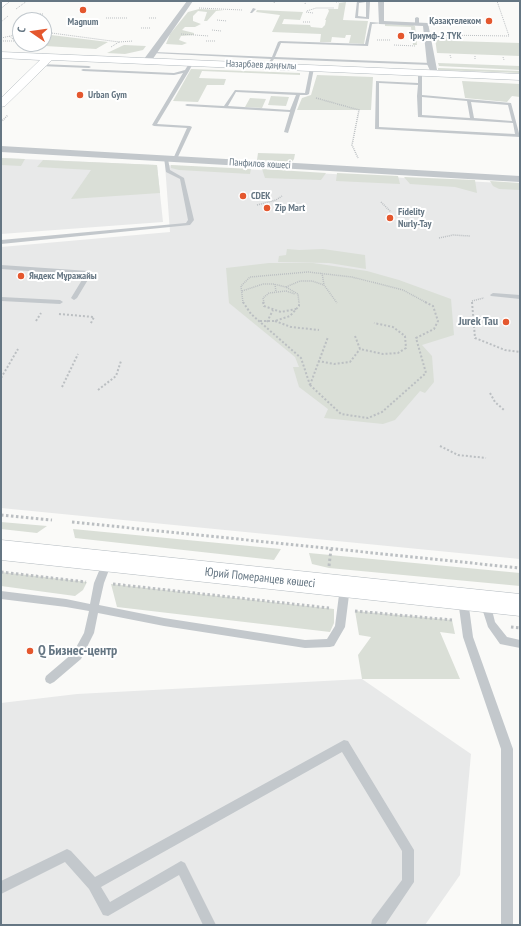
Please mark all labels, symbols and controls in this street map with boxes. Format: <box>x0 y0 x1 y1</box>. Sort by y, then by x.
marker: Magnum <box>78 5 88 15</box>
north arrow <box>12 12 52 52</box>
place label: Қазақтелеком <box>429 15 481 27</box>
place label: Magnum <box>68 16 98 28</box>
marker: Қазақтелеком <box>484 16 494 26</box>
text: С <box>14 25 29 34</box>
place label: Триумф-2 ТҮК <box>409 30 462 42</box>
marker: Триумф-2 ТҮК <box>396 31 406 41</box>
street label: Назарбаев даңғылы <box>226 58 296 72</box>
place label: Urban Gym <box>88 89 127 101</box>
marker: Urban Gym <box>75 90 85 100</box>
street label: Панфилов көшесі <box>229 156 291 172</box>
place label: CDEK <box>251 190 270 202</box>
marker: CDEK <box>238 191 248 201</box>
place label: Zip Mart <box>275 202 305 214</box>
marker: Zip Mart <box>262 203 272 213</box>
place label: Fidelity Nurly-Tay <box>398 206 432 230</box>
marker: Fidelity Nurly-Tay <box>385 213 395 223</box>
place label: Яндекс Мұражайы <box>29 270 97 282</box>
marker: Яндекс Мұражайы <box>16 271 26 281</box>
place label: Jurek Tau <box>458 315 498 329</box>
marker: Jurek Tau <box>501 317 511 327</box>
street label: Юрий Померанцев көшесі <box>204 565 316 591</box>
place label: Q Бизнес-центр <box>38 643 117 659</box>
marker: Q Бизнес-центр <box>25 646 35 656</box>

